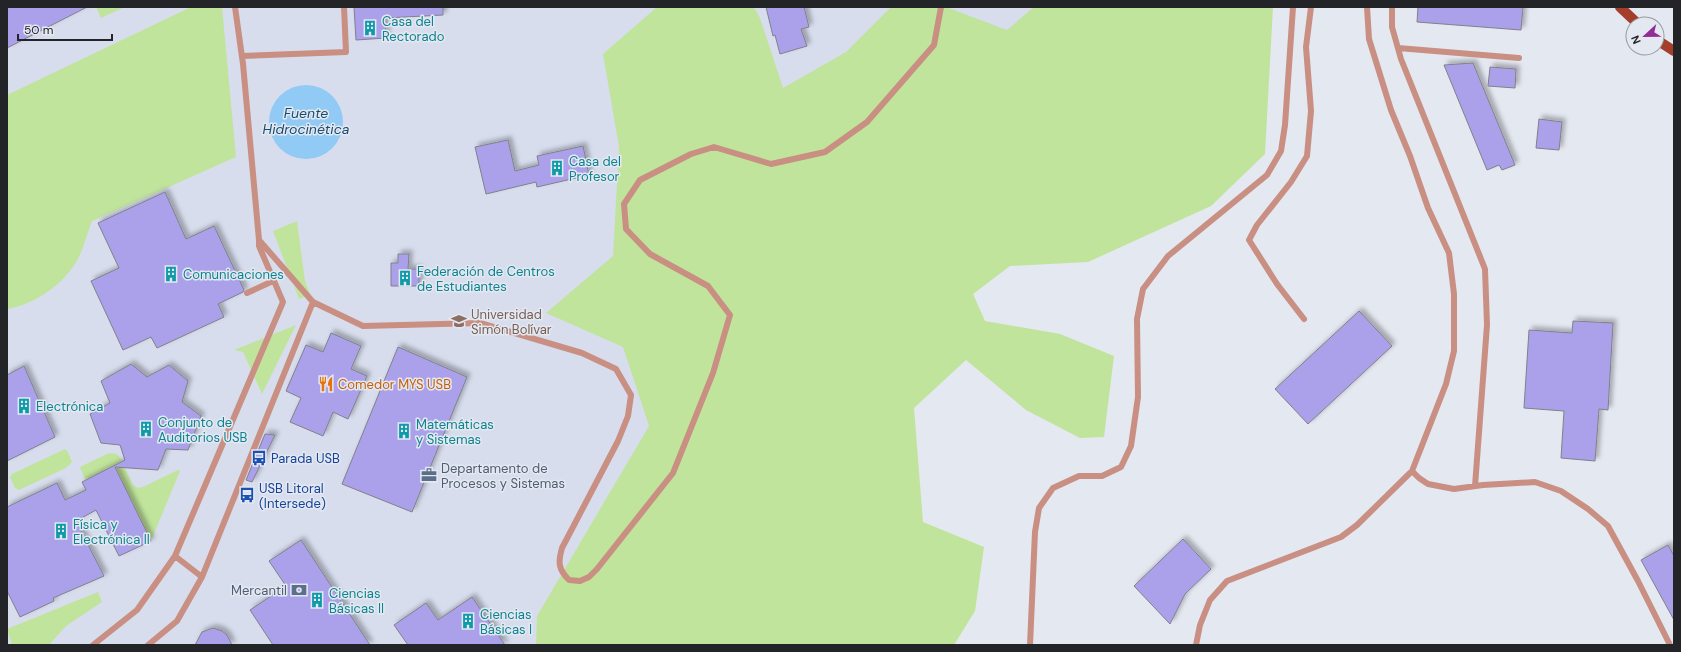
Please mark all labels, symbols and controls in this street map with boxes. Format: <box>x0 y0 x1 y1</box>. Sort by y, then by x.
place label: Casa del Rectorado <box>382 13 445 45</box>
scale bar <box>18 16 112 42</box>
north arrow <box>1625 16 1665 56</box>
building icon: Casa del Rectorado <box>361 19 379 37</box>
text: 50 m <box>24 22 53 38</box>
text: N <box>1628 33 1644 46</box>
water label: Fuente Hidrocinética <box>263 104 350 138</box>
place label: Casa del Profesor <box>569 153 621 185</box>
building icon: Casa del Profesor <box>548 159 566 177</box>
place label: Federación de Centros de Estudiantes <box>417 263 555 295</box>
building icon: Comunicaciones <box>162 265 180 283</box>
place label: Comunicaciones <box>183 266 284 283</box>
building icon: Federación de Centros de Estudiantes <box>396 269 414 287</box>
place label: Universidad Simón Bolívar <box>471 306 552 338</box>
school or university icon: Universidad Simón Bolívar <box>450 312 468 330</box>
restaurant icon: Comedor MYS USB <box>317 375 335 393</box>
place label: Comedor MYS USB <box>338 376 451 393</box>
building icon: Electrónica <box>15 397 33 415</box>
place label: Electrónica <box>36 398 103 415</box>
place label: Conjunto de Auditorios USB <box>158 414 248 446</box>
place label: Matemáticas y Sistemas <box>416 416 494 448</box>
building icon: Conjunto de Auditorios USB <box>137 420 155 438</box>
building icon: Matemáticas y Sistemas <box>395 422 413 440</box>
bus stop icon: Parada USB <box>250 449 268 467</box>
place label: Parada USB <box>271 450 340 467</box>
place label: Departamento de Procesos y Sistemas <box>441 460 565 492</box>
office icon: Departamento de Procesos y Sistemas <box>420 466 438 484</box>
place label: USB Litoral (Intersede) <box>259 480 326 512</box>
bus stop icon: USB Litoral (Intersede) <box>238 486 256 504</box>
place label: Física y Electrónica II <box>73 516 150 548</box>
building icon: Física y Electrónica II <box>52 522 70 540</box>
bank icon: Mercantil <box>290 581 308 599</box>
place label: Mercantil <box>231 582 287 599</box>
place label: Ciencias Básicas II <box>329 585 384 617</box>
building icon: Ciencias Básicas II <box>308 591 326 609</box>
place label: Ciencias Básicas I <box>480 606 532 638</box>
building icon: Ciencias Básicas I <box>459 612 477 630</box>

